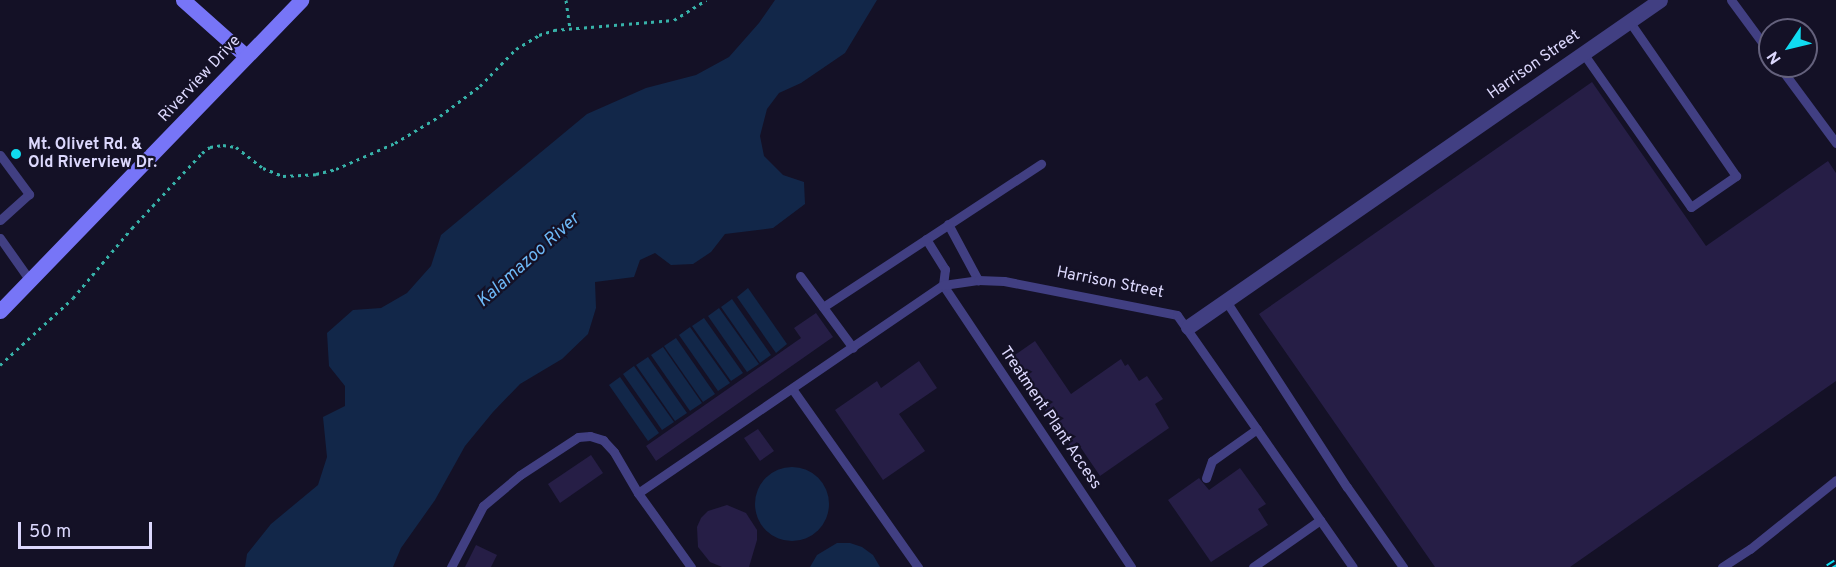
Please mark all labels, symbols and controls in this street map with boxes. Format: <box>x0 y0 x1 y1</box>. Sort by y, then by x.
north arrow <box>1758 18 1818 78</box>
street label: Harrison Street <box>1484 26 1584 104</box>
street label: Riverview Drive <box>155 32 245 126</box>
text: N <box>1763 47 1786 68</box>
place label: Mt. Olivet Rd. & Old Riverview Dr. <box>28 135 157 173</box>
marker: Mt. Olivet Rd. & Old Riverview Dr. <box>9 147 23 161</box>
water label: Kalamazoo River <box>473 209 585 313</box>
street label: Harrison Street <box>1055 263 1165 303</box>
street label: Treatment Plant Access <box>995 343 1105 493</box>
scale bar <box>21 510 154 548</box>
text: 50 m <box>29 521 71 544</box>

